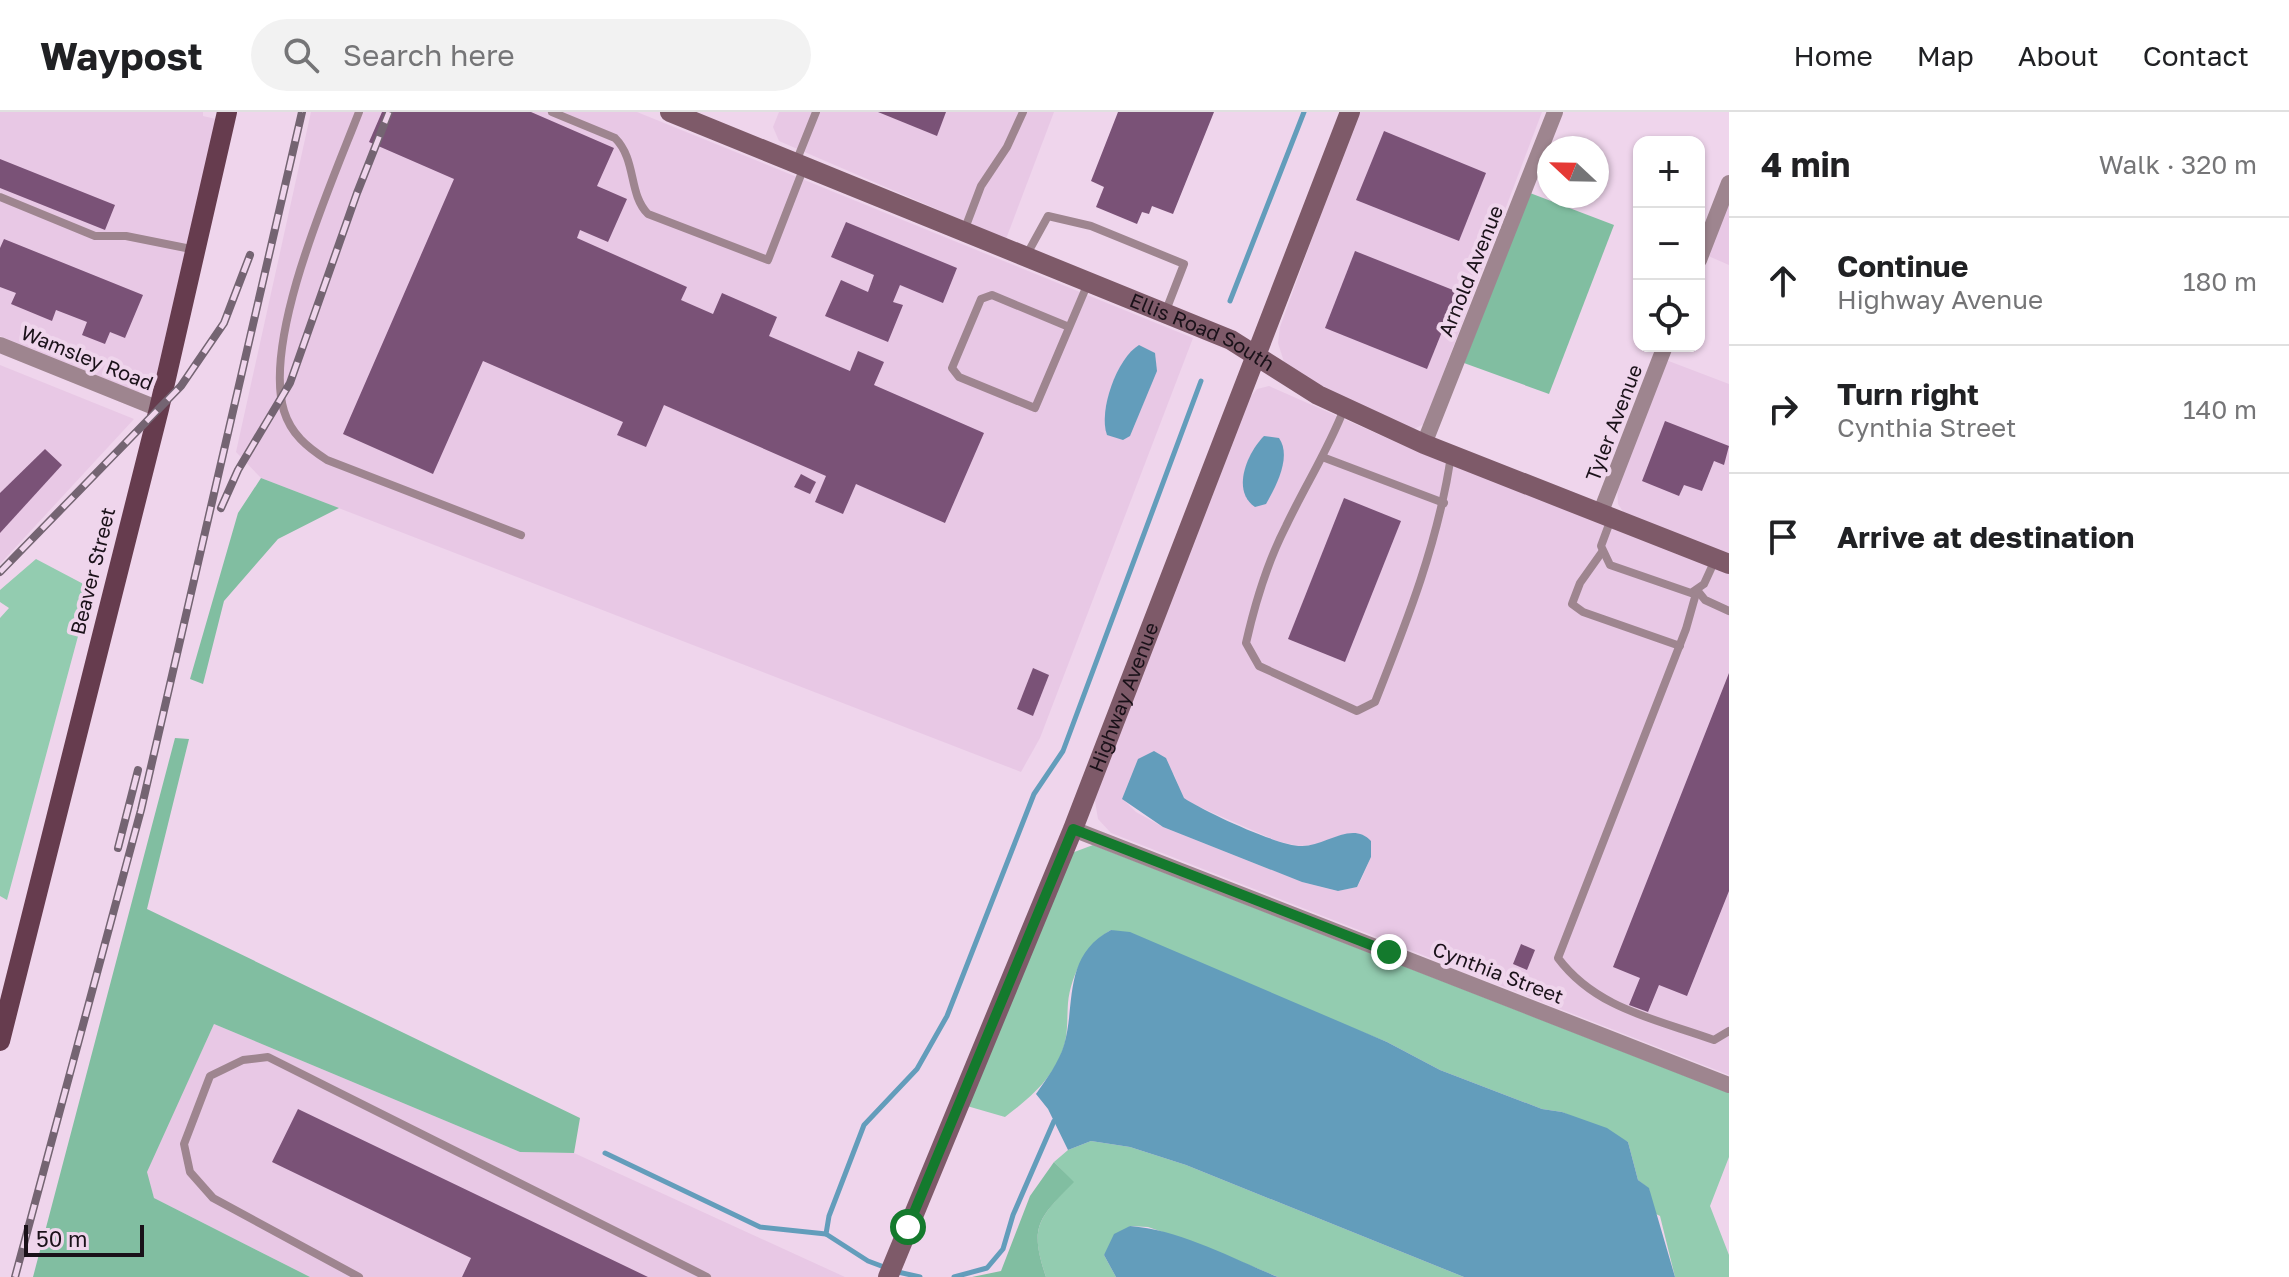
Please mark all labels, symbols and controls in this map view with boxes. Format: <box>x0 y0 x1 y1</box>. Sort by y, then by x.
search box <box>251 19 811 91</box>
text: Waypost <box>40 33 203 78</box>
icon: search <box>279 33 323 77</box>
text: Search here <box>343 37 515 73</box>
text: Home <box>1794 39 1873 72</box>
text: Map <box>1917 39 1974 72</box>
text: About <box>2018 39 2099 72</box>
text: Contact <box>2143 39 2249 72</box>
north arrow <box>1537 136 1609 208</box>
map controls <box>1633 136 1705 352</box>
button: + <box>1633 136 1705 208</box>
text: 4 min <box>1761 144 1850 184</box>
text: Walk · 320 m <box>2099 149 2257 180</box>
street label: Arnold Avenue <box>1433 201 1507 340</box>
button: − <box>1633 208 1705 280</box>
text: Continue <box>1837 248 1968 284</box>
icon: ahead <box>1761 259 1805 303</box>
text: 180 m <box>2183 266 2257 297</box>
button: locate <box>1633 280 1705 352</box>
text: Highway Avenue <box>1837 284 2043 315</box>
street label: Ellis Road South <box>1127 287 1279 376</box>
street label: Wamsley Road <box>18 320 157 395</box>
street label: Tyler Avenue <box>1580 361 1646 484</box>
text: Turn right <box>1837 376 1979 412</box>
icon: right <box>1761 387 1805 431</box>
text: 140 m <box>2183 394 2257 425</box>
text: Cynthia Street <box>1837 412 2016 443</box>
street label: Beaver Street <box>65 505 119 637</box>
icon: arrive <box>1761 515 1805 559</box>
text: Arrive at destination <box>1837 519 2134 555</box>
street label: Highway Avenue <box>1083 619 1163 775</box>
route end <box>1371 934 1407 970</box>
street label: Cynthia Street <box>1430 936 1567 1008</box>
route start <box>890 1209 926 1245</box>
scale bar <box>24 1221 144 1257</box>
text: 50 m <box>36 1225 87 1252</box>

